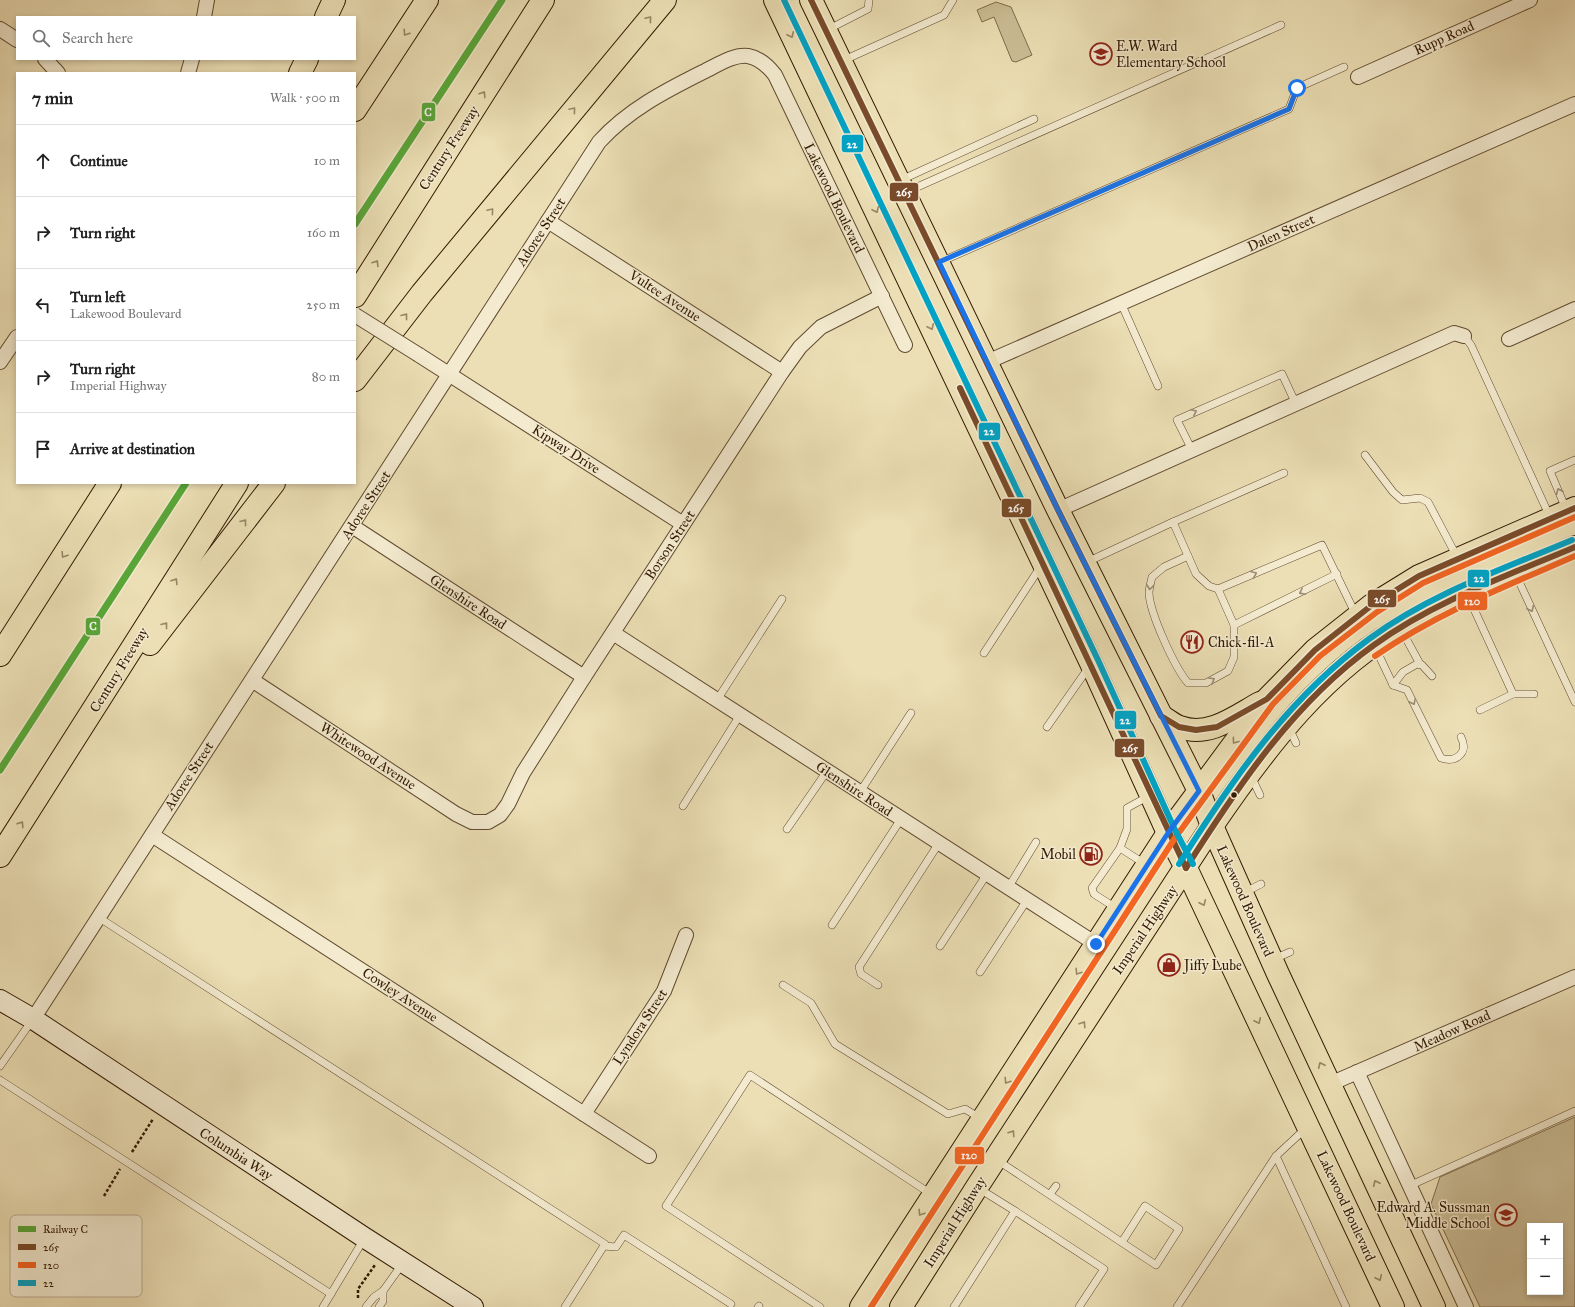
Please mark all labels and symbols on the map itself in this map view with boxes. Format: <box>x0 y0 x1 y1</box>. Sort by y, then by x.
one-way arrow <box>645 16 652 23</box>
street label: Rupp Road <box>1411 17 1477 59</box>
one-way arrow <box>403 28 410 35</box>
one-way arrow <box>786 31 794 39</box>
place label: E.W. Ward Elementary School <box>1116 38 1226 71</box>
school or university icon: E.W. Ward Elementary School <box>1088 41 1114 67</box>
route start <box>1288 79 1306 97</box>
one-way arrow <box>478 91 486 98</box>
line badge: C <box>421 102 436 122</box>
street label: Century Freeway <box>415 103 483 193</box>
one-way arrow <box>569 108 576 115</box>
line badge: 22 <box>841 134 864 153</box>
text: 22 <box>847 138 858 151</box>
street label: Lakewood Boulevard <box>800 140 868 256</box>
line badge: 265 <box>889 182 919 202</box>
text: 265 <box>896 186 913 199</box>
street label: Adoree Street <box>512 195 569 270</box>
one-way arrow <box>871 206 878 213</box>
one-way arrow <box>486 208 493 215</box>
street label: Dalen Street <box>1245 211 1317 255</box>
one-way arrow <box>371 260 379 267</box>
street label: Vultee Avenue <box>625 266 704 326</box>
one-way arrow <box>400 313 407 320</box>
one-way arrow <box>926 323 934 331</box>
one-way arrow <box>1190 409 1198 417</box>
street label: Kipway Drive <box>529 421 603 477</box>
line badge: 22 <box>978 422 1001 441</box>
text: 22 <box>984 425 995 438</box>
street label: Adoree Street <box>337 468 394 543</box>
one-way arrow <box>1555 488 1563 495</box>
line badge: 265 <box>1001 498 1032 518</box>
text: 265 <box>1008 502 1025 515</box>
street label: Borson Street <box>641 507 699 583</box>
one-way arrow <box>239 520 246 527</box>
one-way arrow <box>61 551 68 558</box>
line badge: 22 <box>1467 569 1490 588</box>
one-way arrow <box>1250 570 1257 578</box>
street label: Glenshire Road <box>426 571 510 633</box>
text: 22 <box>1474 572 1485 585</box>
one-way arrow <box>170 578 178 585</box>
one-way arrow <box>1146 584 1155 590</box>
one-way arrow <box>1299 587 1306 595</box>
line badge: 265 <box>1367 589 1397 608</box>
line badge: 120 <box>1457 591 1488 611</box>
text: 265 <box>1374 593 1391 606</box>
text: 120 <box>1464 595 1481 608</box>
one-way arrow <box>1526 605 1534 612</box>
line badge: C <box>85 617 101 636</box>
one-way arrow <box>160 623 167 630</box>
street label: Century Freeway <box>86 624 152 716</box>
restaurant icon: Chick-fil-A <box>1179 629 1205 655</box>
place label: Chick-fil-A <box>1208 634 1275 651</box>
one-way arrow <box>1208 677 1215 684</box>
one-way arrow <box>1408 698 1416 705</box>
line badge: 22 <box>1114 710 1137 730</box>
text: 22 <box>1120 714 1131 727</box>
street label: Whitewood Avenue <box>317 719 419 794</box>
one-way arrow <box>1232 737 1240 744</box>
line badge: 265 <box>1114 738 1145 758</box>
street label: Adoree Street <box>160 739 217 814</box>
text: 265 <box>1122 742 1139 755</box>
street label: Glenshire Road <box>812 758 896 820</box>
unlabelled marker <box>1229 790 1239 800</box>
one-way arrow <box>16 821 23 828</box>
fuel station icon: Mobil <box>1078 841 1104 867</box>
street label: Lakewood Boulevard <box>1213 843 1277 959</box>
place label: Mobil <box>1040 846 1076 863</box>
street label: Imperial Highway <box>1109 882 1181 978</box>
one-way arrow <box>1198 899 1206 907</box>
route end <box>1087 935 1105 953</box>
shop icon: Jiffy Lube <box>1156 952 1182 978</box>
place label: Jiffy Lube <box>1182 957 1242 975</box>
street label: Cowley Avenue <box>359 964 441 1026</box>
one-way arrow <box>1076 967 1083 974</box>
street label: Lyndora Street <box>609 986 671 1068</box>
street label: Meadow Road <box>1411 1007 1493 1055</box>
one-way arrow <box>1253 1017 1261 1024</box>
one-way arrow <box>1078 1021 1085 1028</box>
one-way arrow <box>1318 1062 1326 1069</box>
one-way arrow <box>1005 1076 1012 1083</box>
street label: Columbia Way <box>196 1124 276 1184</box>
one-way arrow <box>1008 1130 1015 1137</box>
line badge: 120 <box>954 1146 985 1165</box>
street label: Lakewood Boulevard <box>1313 1148 1379 1264</box>
text: 120 <box>961 1149 978 1162</box>
street label: Imperial Highway <box>920 1173 990 1271</box>
one-way arrow <box>1373 1180 1381 1187</box>
place label: Edward A. Sussman Middle School <box>1376 1199 1490 1232</box>
school or university icon: Edward A. Sussman Middle School <box>1493 1202 1519 1228</box>
one-way arrow <box>918 1209 926 1216</box>
legend <box>10 1215 142 1297</box>
text: Railway C <box>43 1223 88 1236</box>
text: 265 <box>43 1241 59 1254</box>
text: 120 <box>43 1259 59 1272</box>
one-way arrow <box>1374 1274 1382 1281</box>
text: 22 <box>43 1277 54 1290</box>

